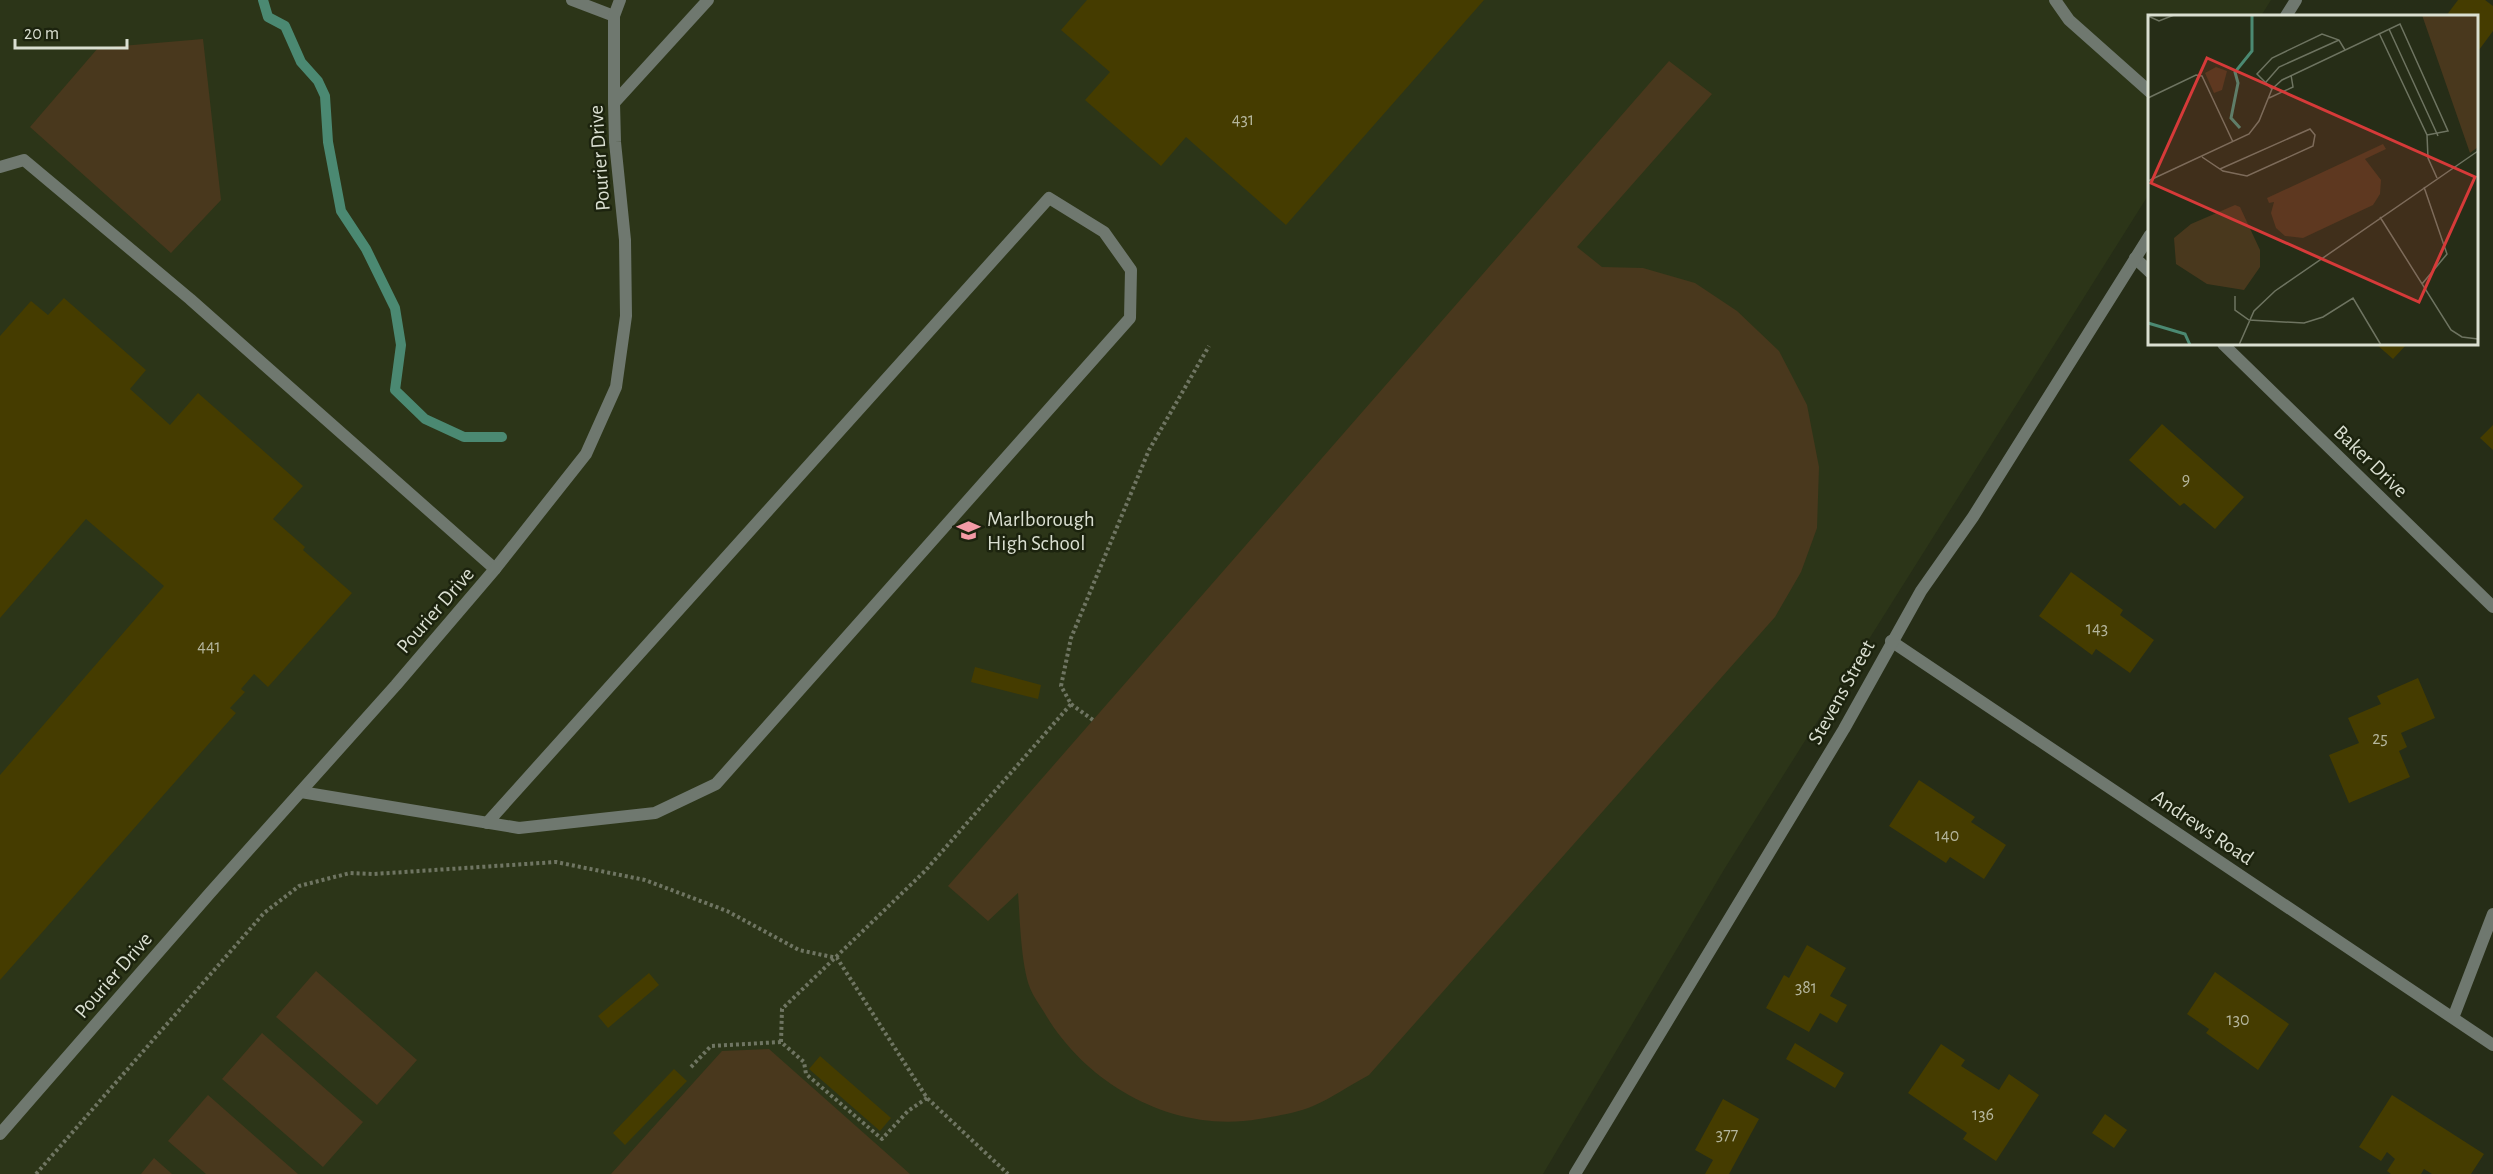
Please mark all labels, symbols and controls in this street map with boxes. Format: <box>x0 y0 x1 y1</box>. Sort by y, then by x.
scale bar <box>15 12 128 50</box>
inset map <box>2148 15 2478 345</box>
text: 20 m <box>24 25 59 43</box>
street label: Pourier Drive <box>585 104 614 212</box>
house number: 431 <box>1232 111 1254 129</box>
street label: Baker Drive <box>2330 421 2412 502</box>
house number: 9 <box>2182 471 2190 489</box>
place label: Marlborough High School <box>987 509 1095 554</box>
school or university icon: Marlborough High School <box>956 518 982 544</box>
street label: Pourier Drive <box>393 563 478 657</box>
house number: 143 <box>2086 620 2108 638</box>
street label: Stevens Street <box>1804 636 1879 748</box>
house number: 441 <box>197 638 221 656</box>
house number: 25 <box>2372 730 2388 748</box>
street label: Andrews Road <box>2148 786 2257 869</box>
house number: 140 <box>1935 827 1959 845</box>
street label: Pourier Drive <box>71 928 156 1022</box>
house number: 381 <box>1795 979 1817 997</box>
house number: 130 <box>2226 1011 2250 1029</box>
house number: 136 <box>1972 1106 1994 1124</box>
house number: 377 <box>1716 1126 1738 1144</box>

